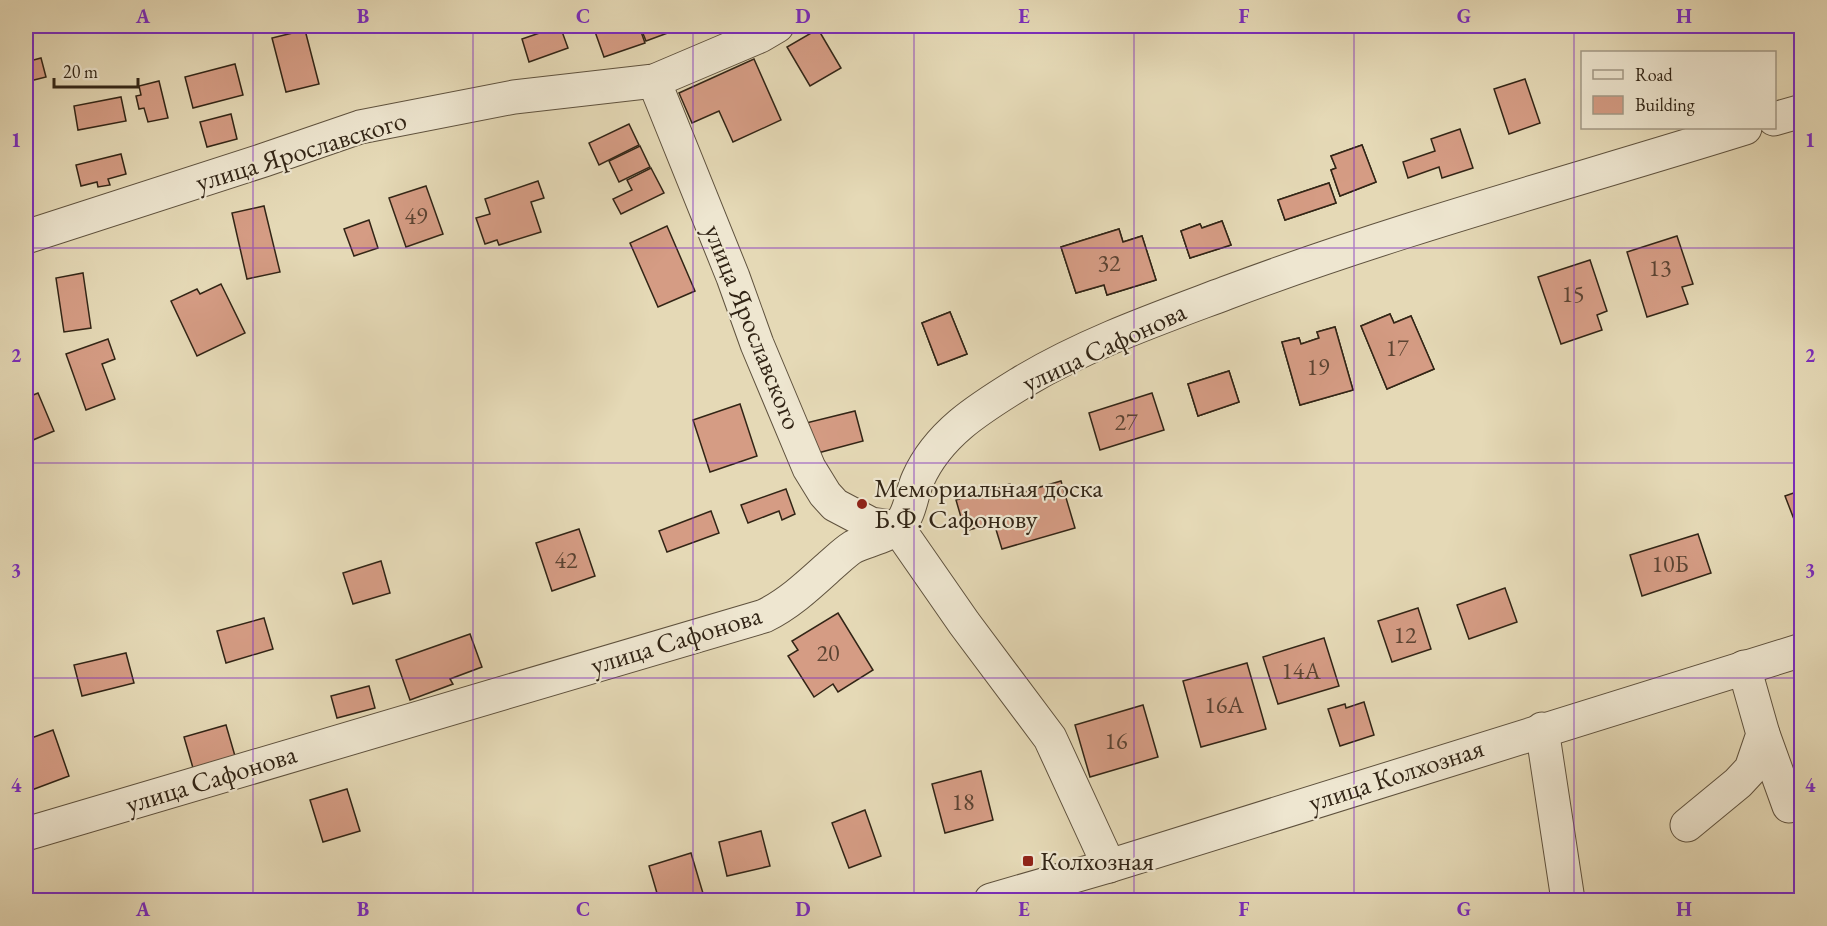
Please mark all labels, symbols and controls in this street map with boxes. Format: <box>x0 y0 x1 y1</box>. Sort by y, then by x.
text: A <box>135 3 151 29</box>
text: B <box>357 3 369 29</box>
text: C <box>576 3 590 29</box>
text: D <box>795 3 811 29</box>
text: E <box>1018 3 1030 29</box>
text: F <box>1239 3 1250 29</box>
text: G <box>1457 3 1471 29</box>
text: H <box>1676 3 1692 29</box>
scale bar <box>54 51 138 89</box>
legend <box>1581 51 1776 129</box>
text: 20 m <box>63 60 98 83</box>
text: Road <box>1635 63 1674 86</box>
text: Building <box>1635 93 1695 116</box>
street label: улица Ярославского <box>191 102 411 199</box>
text: 1 <box>11 127 21 153</box>
text: 1 <box>1805 127 1815 153</box>
house number: 49 <box>404 200 428 231</box>
street label: улица Ярославского <box>696 219 811 435</box>
house number: 32 <box>1097 247 1121 278</box>
house number: 13 <box>1648 252 1672 283</box>
house number: 15 <box>1561 278 1585 309</box>
street label: улица Сафонова <box>1016 293 1192 400</box>
house number: 17 <box>1385 332 1409 363</box>
text: 2 <box>11 342 22 368</box>
text: 2 <box>1805 342 1816 368</box>
house number: 19 <box>1306 351 1330 382</box>
house number: 27 <box>1114 406 1138 437</box>
place label: Мемориальная доска Б.Ф. Сафонову <box>874 470 1103 536</box>
marker: Мемориальная доска Б.Ф. Сафонову <box>855 497 869 511</box>
house number: 42 <box>554 544 578 575</box>
house number: 10Б <box>1651 548 1689 579</box>
text: 3 <box>11 557 21 583</box>
text: 3 <box>1805 557 1815 583</box>
street label: улица Сафонова <box>586 597 766 682</box>
house number: 12 <box>1393 619 1417 650</box>
house number: 20 <box>816 637 840 668</box>
house number: 14А <box>1281 655 1321 686</box>
house number: 16А <box>1204 689 1244 720</box>
house number: 16 <box>1104 725 1128 756</box>
street label: улица Колхозная <box>1304 730 1488 819</box>
street label: улица Сафонова <box>121 736 301 821</box>
text: 4 <box>11 772 22 798</box>
text: 4 <box>1805 772 1816 798</box>
house number: 18 <box>951 786 975 817</box>
place label: Колхозная <box>1040 843 1154 878</box>
marker: Колхозная <box>1021 854 1035 868</box>
text: A <box>135 896 151 922</box>
text: B <box>357 896 369 922</box>
text: C <box>576 896 590 922</box>
text: D <box>795 896 811 922</box>
text: E <box>1018 896 1030 922</box>
text: F <box>1239 896 1250 922</box>
text: G <box>1457 896 1471 922</box>
text: H <box>1676 896 1692 922</box>

